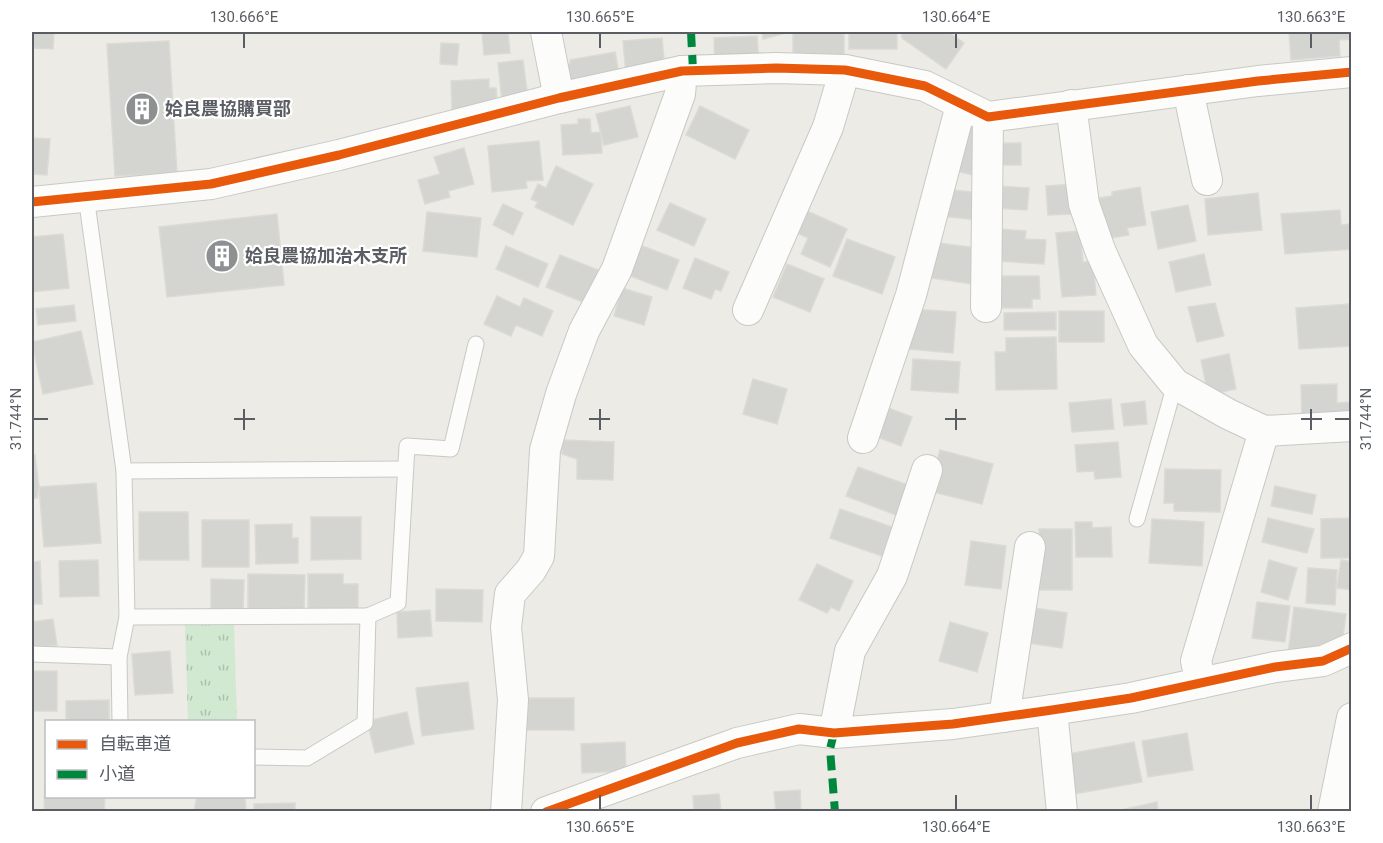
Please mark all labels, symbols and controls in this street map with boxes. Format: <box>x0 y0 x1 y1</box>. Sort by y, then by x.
text: 130.666°E <box>210 8 279 26</box>
text: 130.665°E <box>566 8 635 26</box>
text: 130.664°E <box>922 8 991 26</box>
text: 130.663°E <box>1277 8 1346 26</box>
building icon: 姶良農協購買部 <box>124 91 160 127</box>
place label: 姶良農協購買部 <box>165 98 291 119</box>
building icon: 姶良農協加治木支所 <box>204 238 240 274</box>
place label: 姶良農協加治木支所 <box>245 245 407 266</box>
text: 31.744°N <box>7 388 25 450</box>
text: 31.744°N <box>1357 388 1375 450</box>
legend <box>45 720 255 798</box>
text: 自転車道 <box>99 733 171 754</box>
text: 小道 <box>99 763 135 784</box>
text: 130.665°E <box>566 818 635 836</box>
text: 130.664°E <box>922 818 991 836</box>
text: 130.663°E <box>1277 818 1346 836</box>

